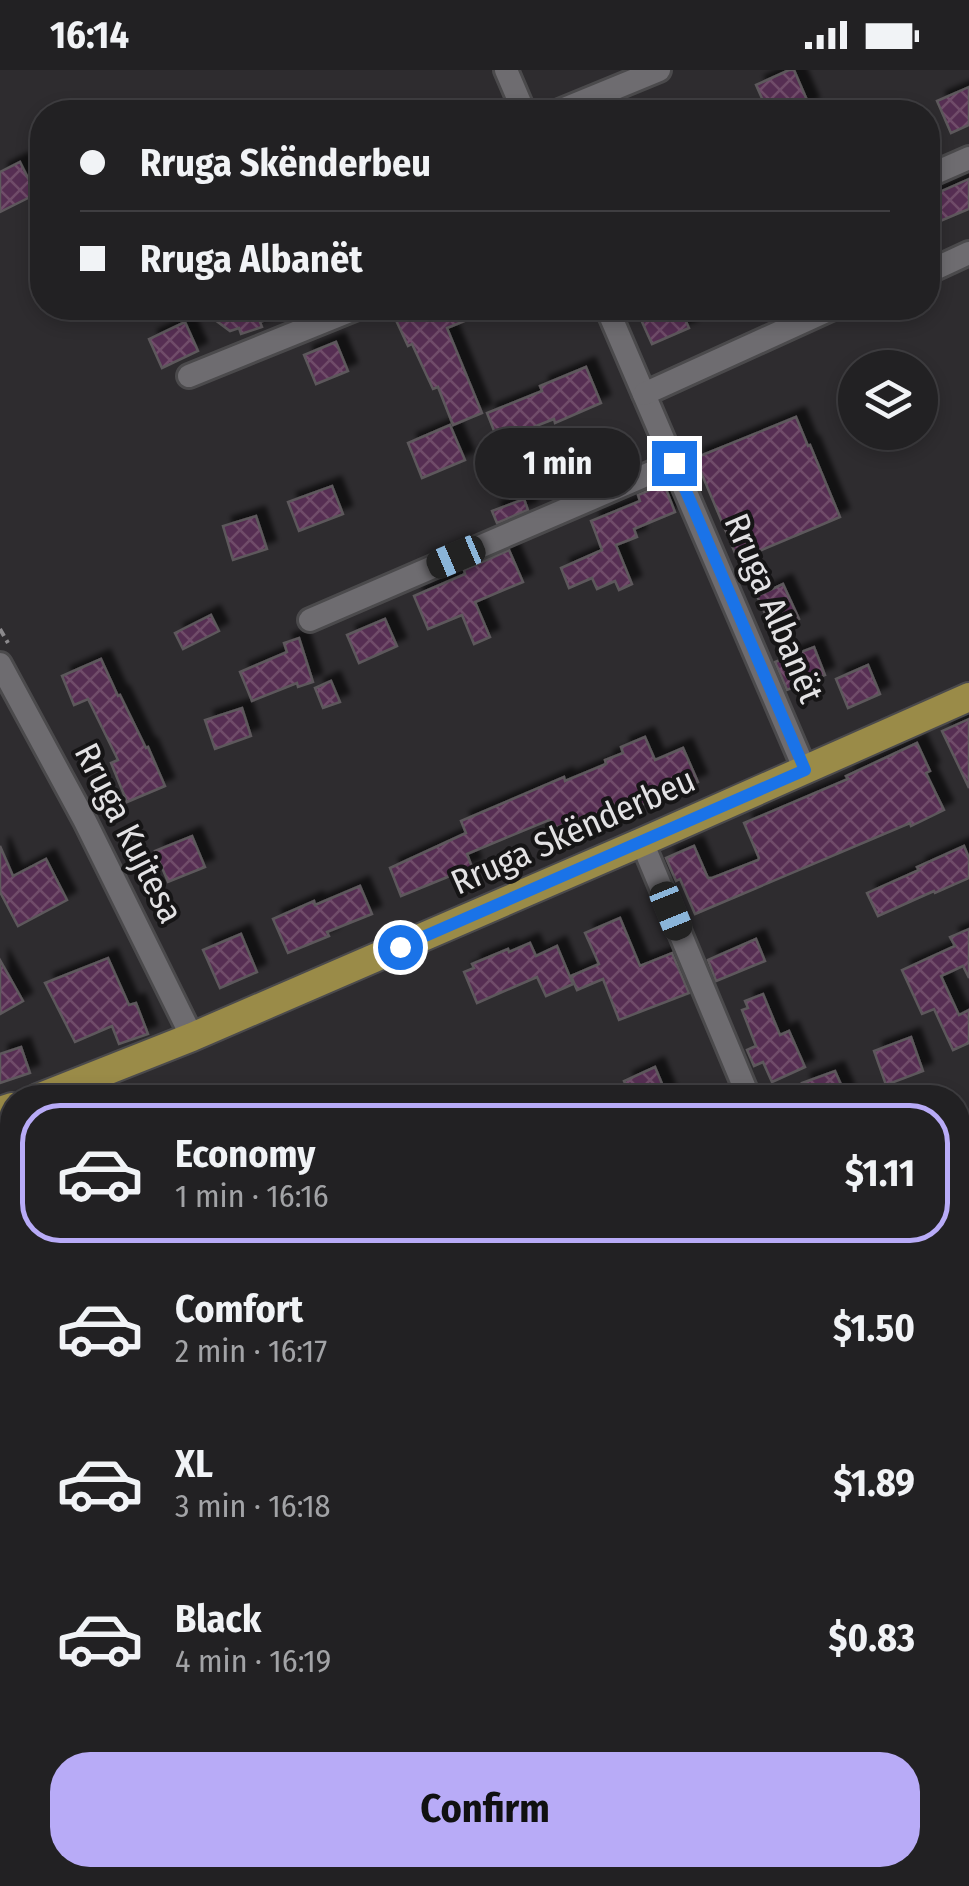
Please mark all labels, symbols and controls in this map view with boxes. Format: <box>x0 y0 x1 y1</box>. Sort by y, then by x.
text: 16:14 <box>50 12 129 58</box>
text: Rruga Skënderbeu <box>140 140 431 186</box>
text: Rruga Albanët <box>140 236 363 282</box>
map controls <box>838 350 938 450</box>
button: layers <box>838 350 938 450</box>
callout: 1 min <box>474 428 639 498</box>
route end <box>652 441 697 486</box>
text: 1 min <box>523 444 592 482</box>
street label: Rruga Albanët <box>715 507 833 709</box>
car <box>423 531 489 583</box>
street label: Rruga Kujtesa <box>66 736 192 930</box>
street label: Rruga Skënderbeu <box>445 758 701 904</box>
car <box>646 878 696 944</box>
route start <box>378 925 423 970</box>
icon: car <box>55 1128 145 1218</box>
text: Economy <box>175 1131 315 1177</box>
text: $1.11 <box>845 1150 915 1196</box>
text: 1 min · 16:16 <box>175 1177 329 1215</box>
icon: car <box>55 1283 145 1373</box>
text: Comfort <box>175 1286 303 1332</box>
text: $1.50 <box>833 1305 915 1351</box>
text: 2 min · 16:17 <box>175 1332 327 1370</box>
icon: car <box>55 1438 145 1528</box>
text: XL <box>175 1441 213 1487</box>
text: $1.89 <box>833 1460 915 1506</box>
text: 3 min · 16:18 <box>175 1487 331 1525</box>
icon: car <box>55 1593 145 1683</box>
text: Black <box>175 1596 261 1642</box>
text: $0.83 <box>829 1615 915 1661</box>
text: 4 min · 16:19 <box>175 1642 331 1680</box>
button: Confirm <box>50 1752 920 1867</box>

